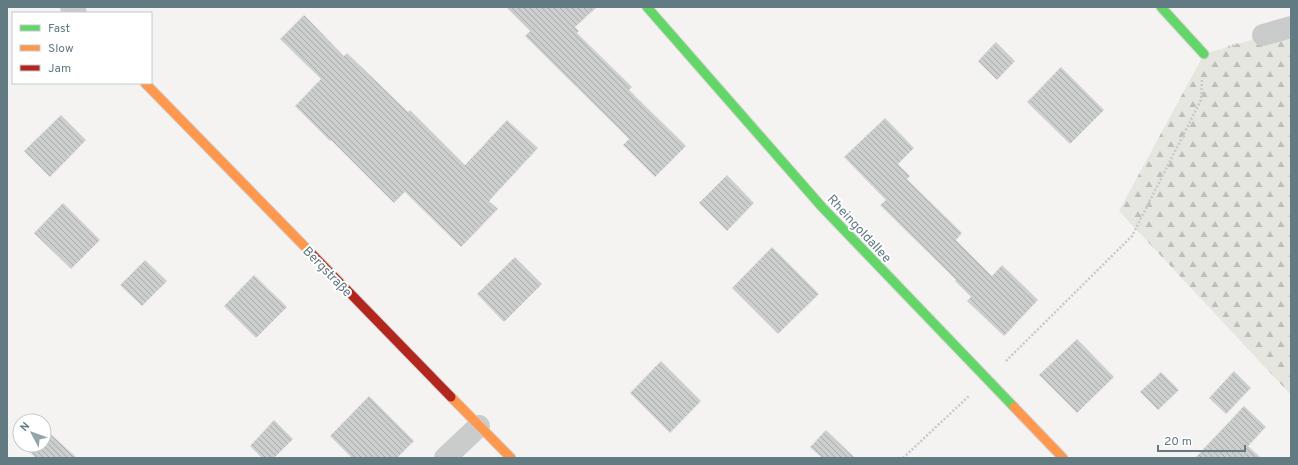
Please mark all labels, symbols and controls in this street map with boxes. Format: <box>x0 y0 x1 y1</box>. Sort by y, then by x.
legend <box>12 12 152 84</box>
text: Fast <box>48 21 70 37</box>
text: Slow <box>48 41 74 57</box>
text: Jam <box>48 61 71 77</box>
street label: Rheingoldallee <box>823 192 894 267</box>
street label: Bergstraße <box>299 244 355 301</box>
north arrow <box>12 413 52 453</box>
text: N <box>17 420 33 435</box>
scale bar <box>1158 427 1245 453</box>
text: 20 m <box>1164 434 1192 450</box>

